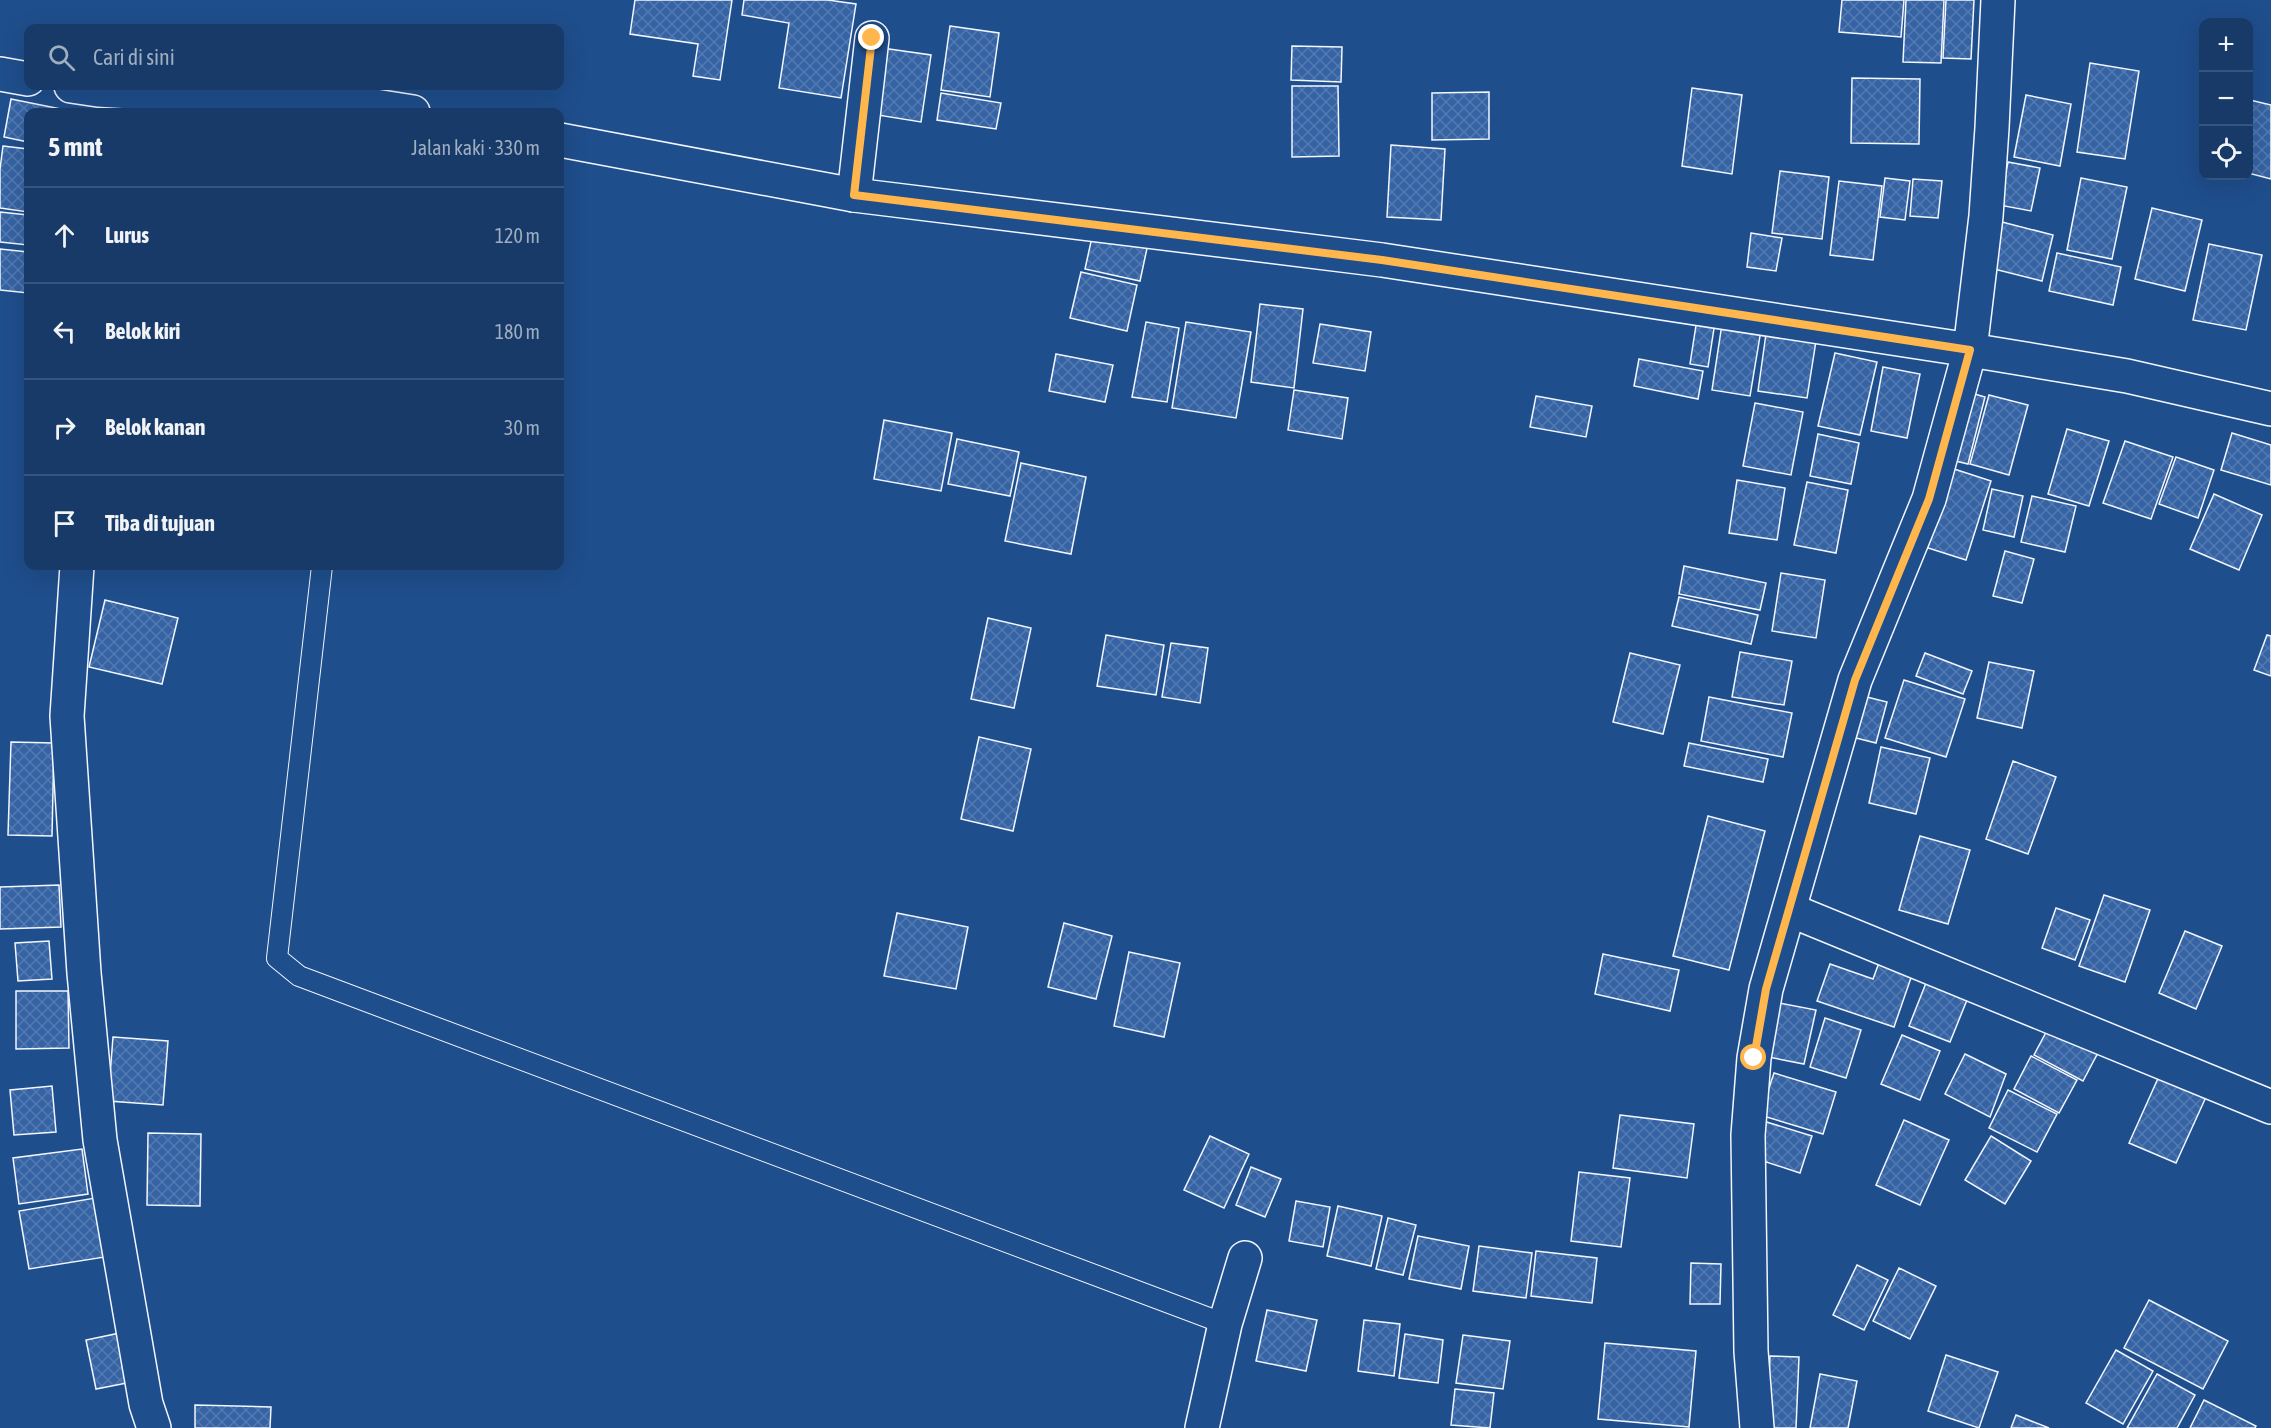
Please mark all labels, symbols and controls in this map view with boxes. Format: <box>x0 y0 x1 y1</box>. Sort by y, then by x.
map controls <box>2199 18 2253 180</box>
button: + <box>2199 18 2253 72</box>
search box <box>24 24 564 90</box>
route end <box>858 24 884 50</box>
icon: search <box>45 41 78 74</box>
text: Cari di sini <box>93 44 175 70</box>
button: − <box>2199 72 2253 126</box>
button: locate <box>2199 126 2253 180</box>
text: 5 mnt <box>48 132 103 162</box>
text: Jalan kaki · 330 m <box>411 136 540 159</box>
icon: ahead <box>48 219 81 252</box>
text: Lurus <box>105 222 149 248</box>
text: 120 m <box>495 224 540 247</box>
icon: left <box>48 315 81 348</box>
text: Belok kiri <box>105 318 180 344</box>
text: 180 m <box>495 320 540 343</box>
icon: right <box>48 411 81 444</box>
text: Belok kanan <box>105 414 206 440</box>
text: 30 m <box>504 416 540 439</box>
icon: arrive <box>48 507 81 540</box>
text: Tiba di tujuan <box>105 510 215 536</box>
route start <box>1740 1044 1766 1070</box>

